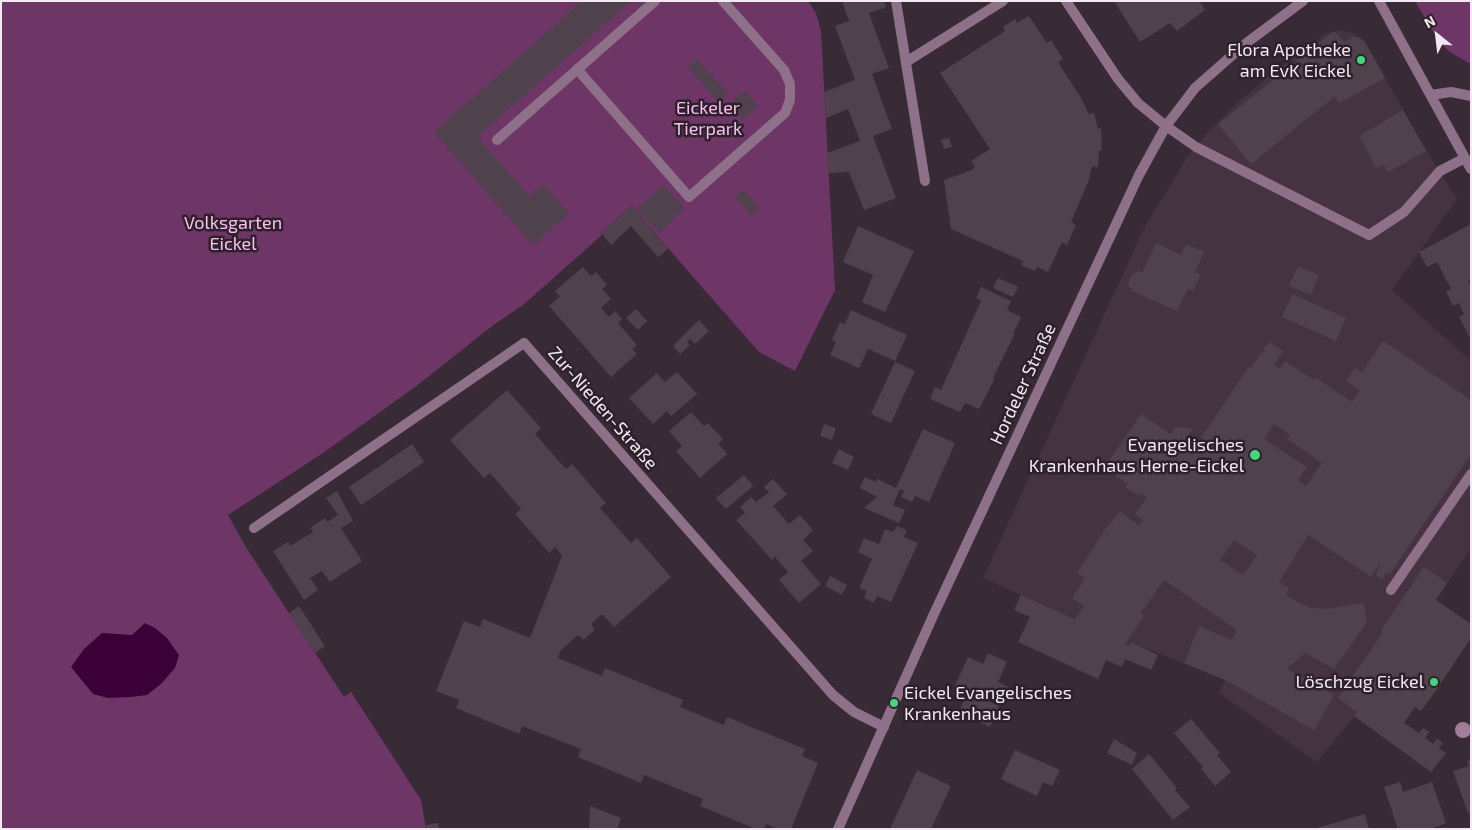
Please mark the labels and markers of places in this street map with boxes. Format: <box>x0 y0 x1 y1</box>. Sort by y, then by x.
place label: Flora Apotheke am EvK Eickel <box>1227 39 1351 82</box>
marker: Flora Apotheke am EvK Eickel <box>1355 54 1367 66</box>
place label: Evangelisches Krankenhaus Herne-Eickel <box>1029 434 1244 476</box>
marker: Evangelisches Krankenhaus Herne-Eickel <box>1248 448 1262 462</box>
place label: Löschzug Eickel <box>1295 671 1424 693</box>
marker: Löschzug Eickel <box>1428 676 1440 688</box>
place label: Eickel Evangelisches Krankenhaus <box>904 682 1072 724</box>
marker: Eickel Evangelisches Krankenhaus <box>888 697 900 709</box>

